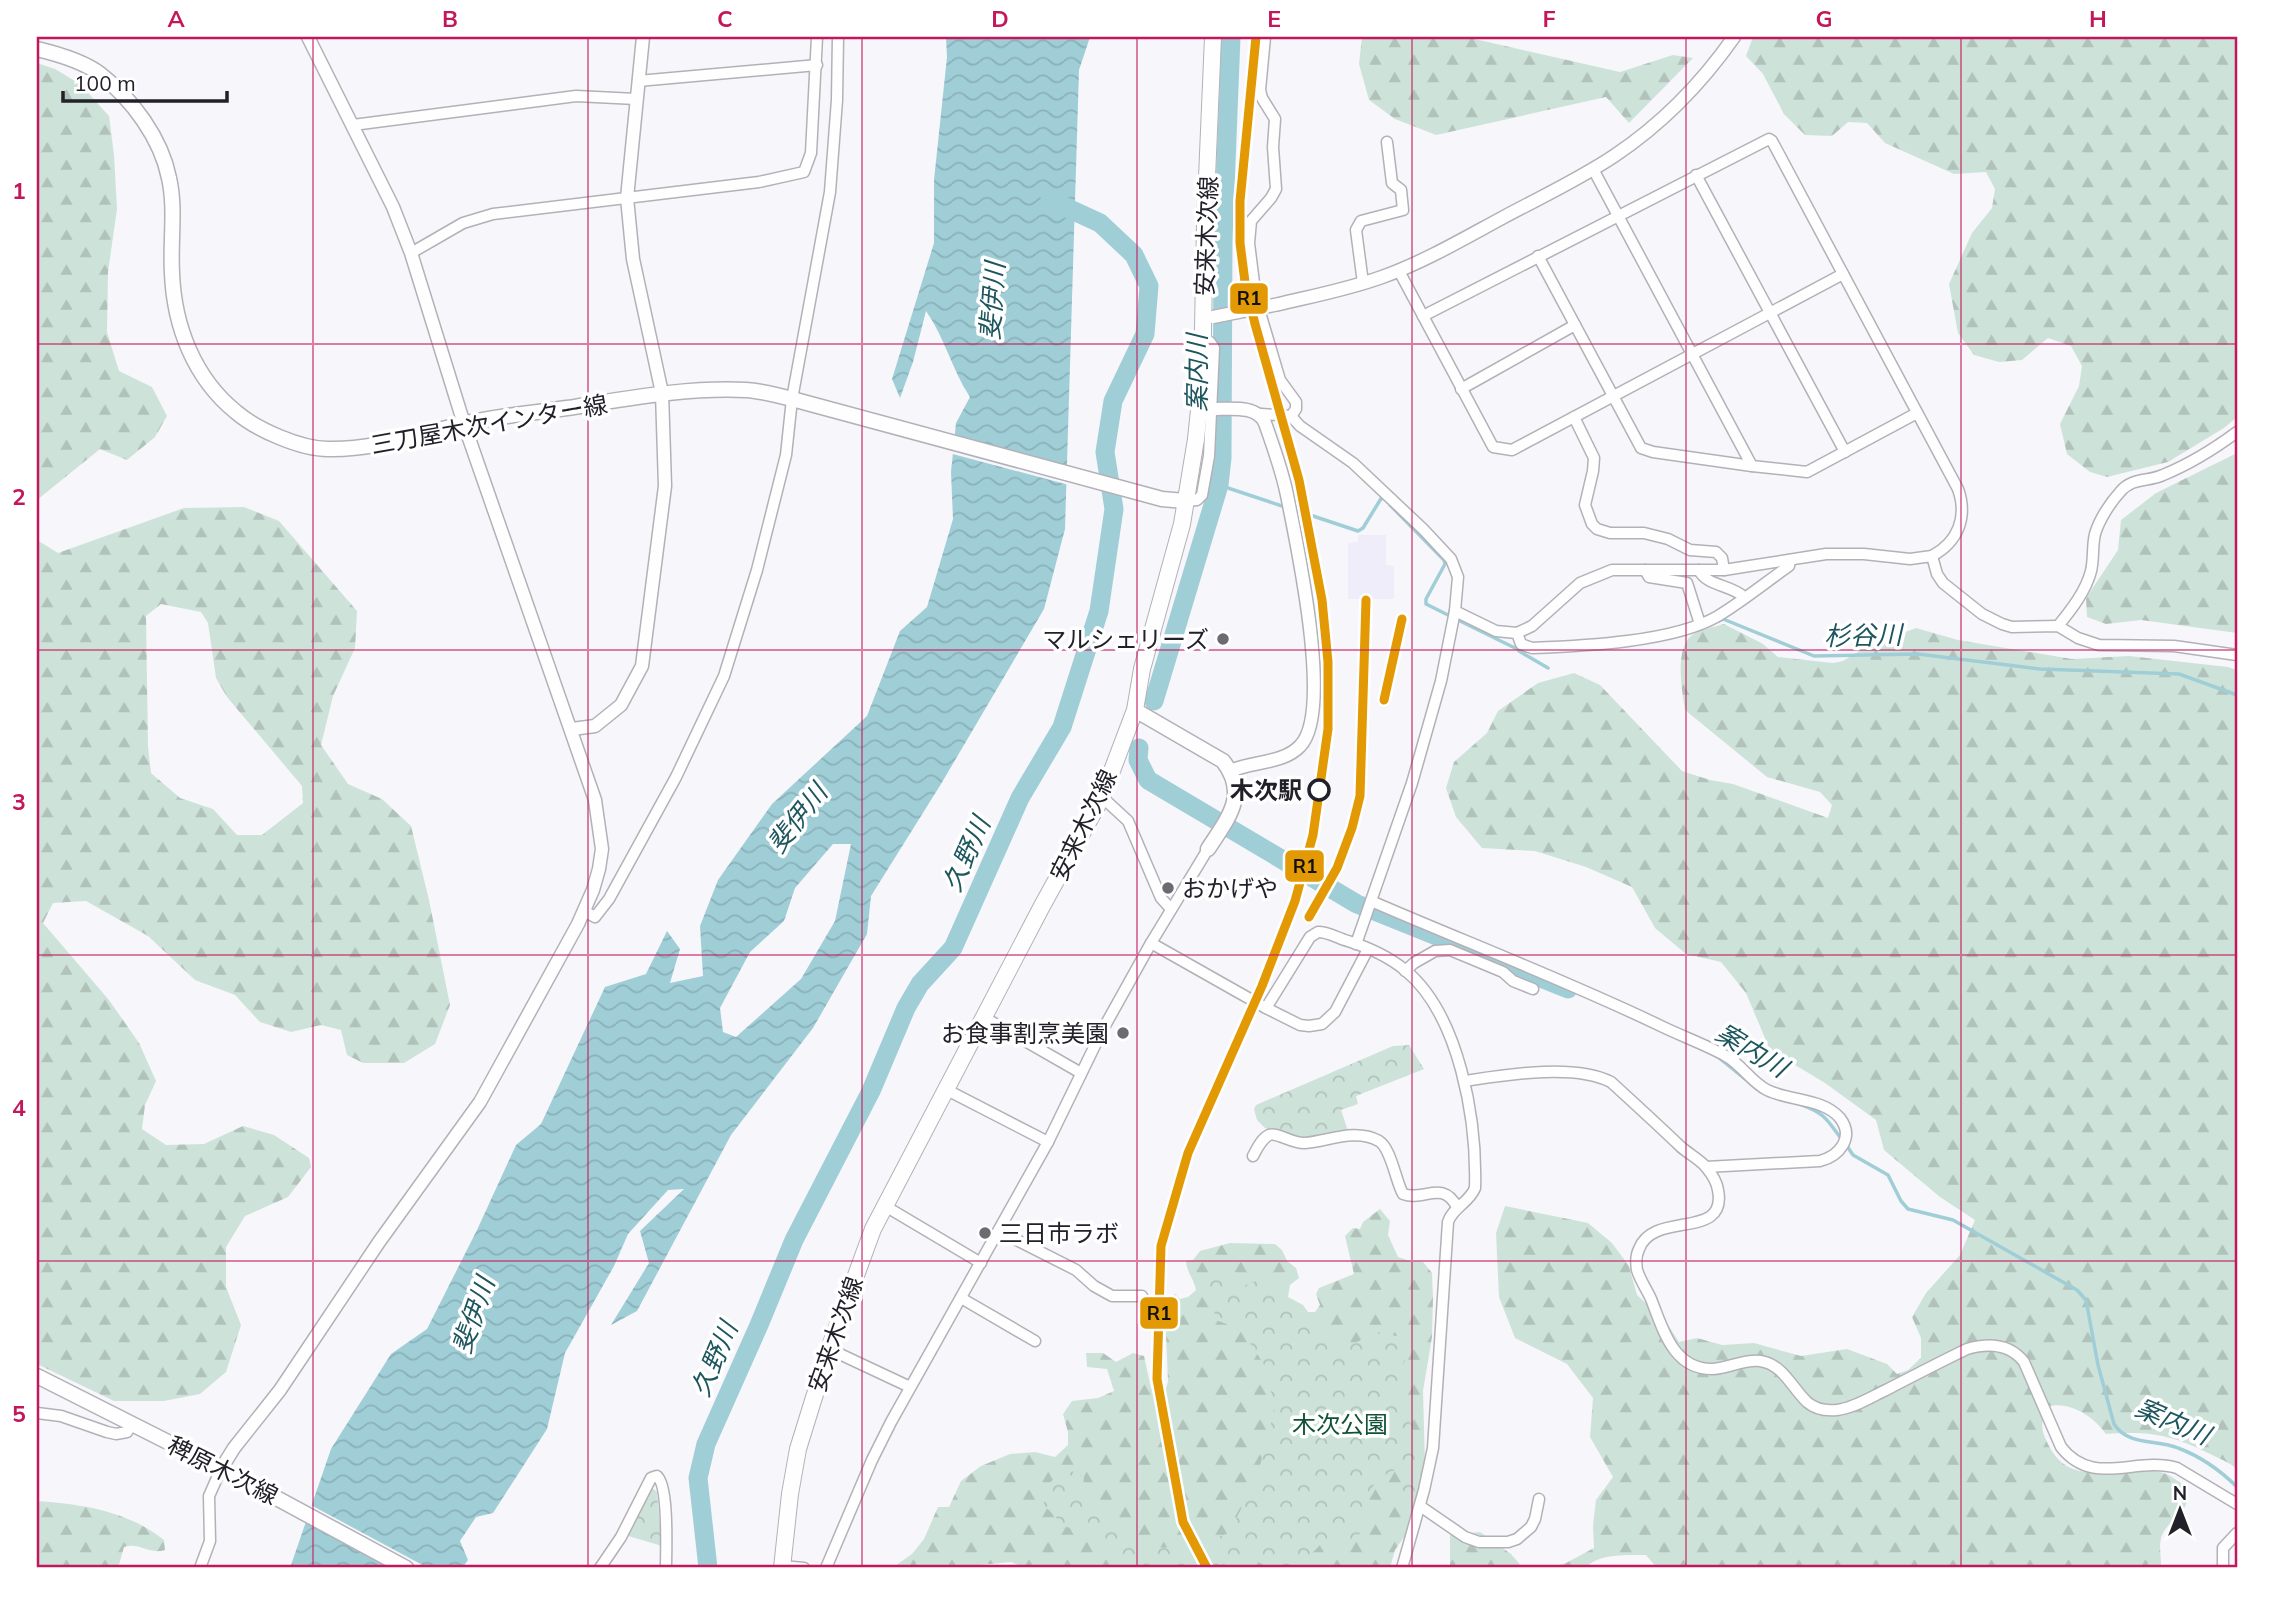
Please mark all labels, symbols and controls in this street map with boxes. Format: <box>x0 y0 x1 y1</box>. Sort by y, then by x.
text: A <box>167 4 185 33</box>
text: B <box>442 4 458 33</box>
text: C <box>717 4 733 33</box>
text: D <box>991 4 1009 33</box>
text: E <box>1267 4 1281 33</box>
text: F <box>1542 4 1556 33</box>
text: G <box>1815 4 1833 33</box>
text: H <box>2089 4 2107 33</box>
scale bar <box>63 60 228 104</box>
text: 100 m <box>74 70 136 96</box>
text: 1 <box>12 176 26 205</box>
street label: 安来木次線 <box>1189 176 1223 296</box>
water label: 斐伊川 <box>973 258 1011 341</box>
line badge: R1 <box>1229 282 1269 315</box>
text: R1 <box>1237 286 1261 310</box>
water label: 案内川 <box>1180 331 1213 412</box>
street label: 三刀屋木次インター線 <box>368 388 610 460</box>
text: 2 <box>12 482 26 511</box>
water label: 杉谷川 <box>1824 618 1905 652</box>
place label: マルシェリーズ <box>1042 624 1209 654</box>
marker: マルシェリーズ <box>1215 631 1231 647</box>
street label: 安来木次線 <box>1043 764 1123 886</box>
water label: 斐伊川 <box>760 775 836 859</box>
place label: 木次駅 <box>1230 775 1302 805</box>
marker: 木次駅 <box>1308 779 1330 801</box>
text: 3 <box>12 787 26 816</box>
water label: 久野川 <box>935 809 998 896</box>
line badge: R1 <box>1284 849 1325 883</box>
text: R1 <box>1293 854 1317 878</box>
place label: おかげや <box>1182 873 1278 903</box>
marker: おかげや <box>1160 880 1176 896</box>
water label: 案内川 <box>1710 1016 1796 1086</box>
place label: お食事割烹美園 <box>941 1018 1109 1048</box>
marker: お食事割烹美園 <box>1115 1025 1131 1041</box>
text: 4 <box>12 1093 26 1122</box>
place label: 三日市ラボ <box>999 1218 1119 1248</box>
marker: 三日市ラボ <box>977 1225 993 1241</box>
water label: 斐伊川 <box>445 1270 502 1357</box>
street label: 安来木次線 <box>801 1272 869 1396</box>
line badge: R1 <box>1139 1296 1179 1330</box>
text: R1 <box>1147 1301 1171 1325</box>
water label: 久野川 <box>684 1314 746 1401</box>
water label: 案内川 <box>2131 1391 2218 1453</box>
text: 5 <box>12 1399 26 1428</box>
park label: 木次公園 <box>1292 1409 1388 1439</box>
street label: 稗原木次線 <box>163 1429 283 1511</box>
north arrow <box>2144 1476 2214 1546</box>
text: N <box>2173 1481 2187 1505</box>

